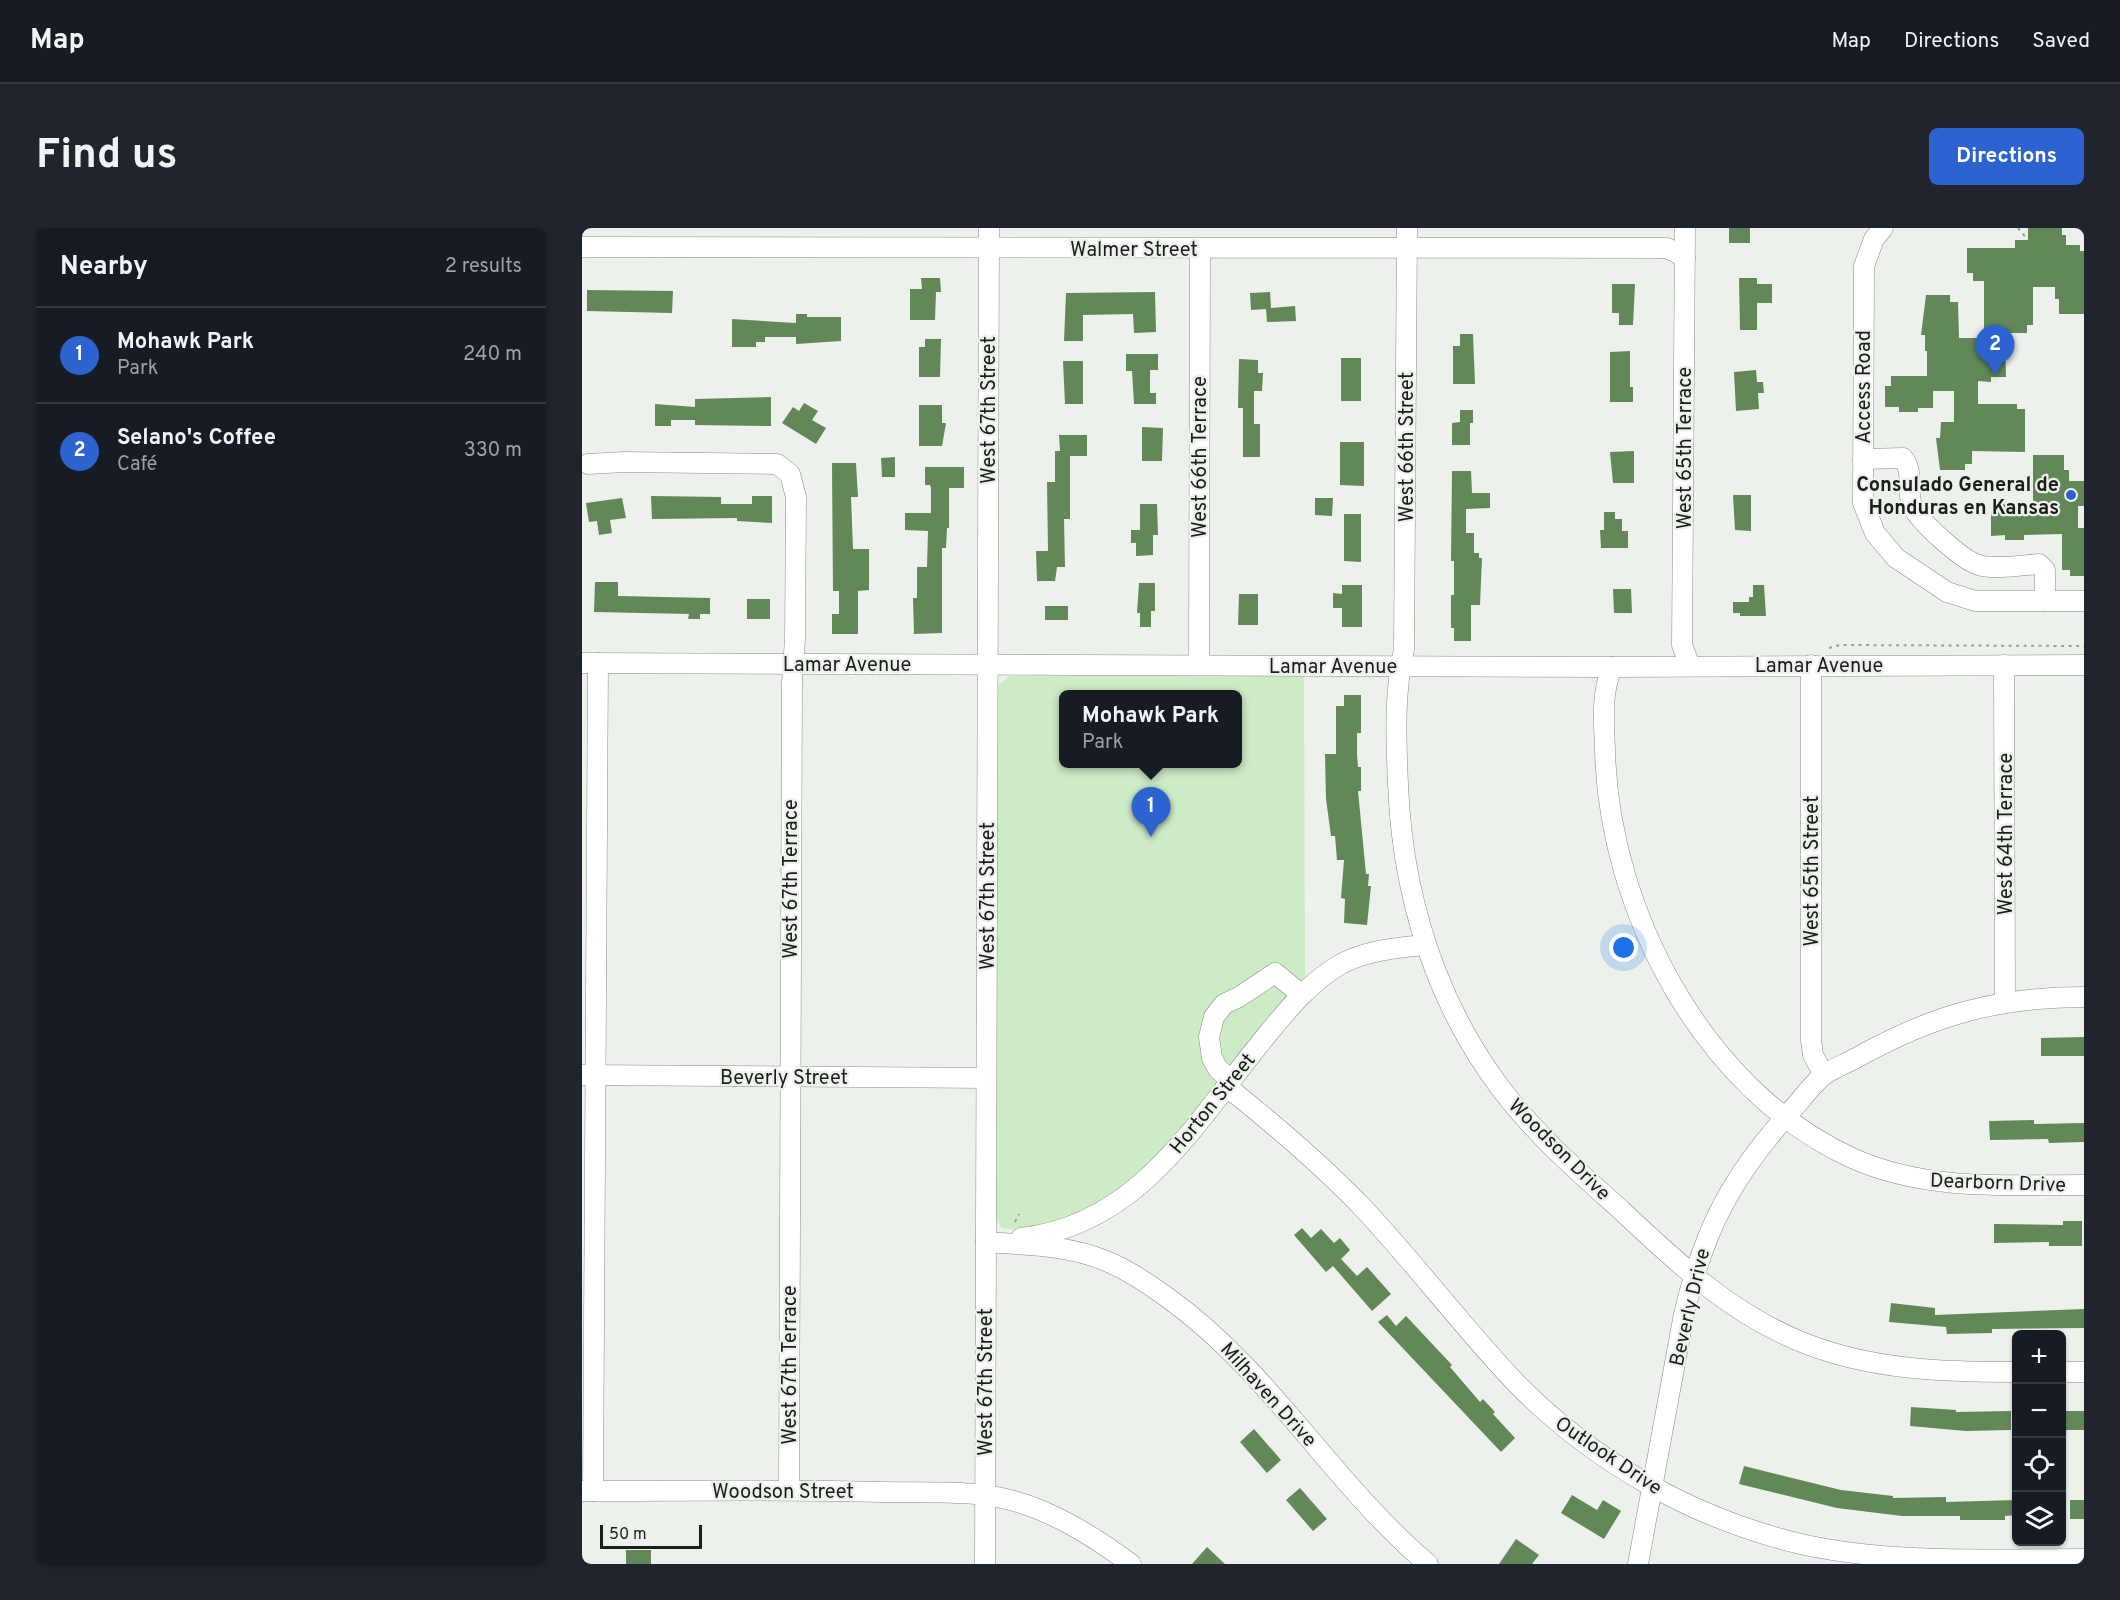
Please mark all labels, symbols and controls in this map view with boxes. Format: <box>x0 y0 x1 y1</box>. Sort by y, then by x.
text: Map <box>30 23 85 59</box>
text: Map <box>1831 28 1871 55</box>
text: Directions <box>1904 28 1999 55</box>
text: Saved <box>2032 28 2090 55</box>
button: Directions <box>1929 128 2084 185</box>
text: Find us <box>36 130 177 183</box>
street label: Walmer Street <box>1070 238 1198 264</box>
text: Nearby <box>60 251 148 284</box>
text: 2 results <box>445 254 522 280</box>
pin: 2 <box>1976 326 2014 375</box>
text: Mohawk Park <box>117 329 254 356</box>
street label: Access Road <box>1852 330 1878 444</box>
street label: West 67th Street <box>977 336 1003 484</box>
text: 1 <box>76 342 84 368</box>
text: 240 m <box>463 342 522 368</box>
text: Park <box>117 356 158 382</box>
street label: West 65th Terrace <box>1673 367 1699 529</box>
street label: West 66th Street <box>1395 372 1421 522</box>
street label: West 66th Terrace <box>1188 376 1214 538</box>
text: Selano's Coffee <box>117 425 276 452</box>
text: 2 <box>73 438 86 464</box>
text: 330 m <box>464 438 522 464</box>
text: Café <box>117 452 157 478</box>
place label: Consulado General de Honduras en Kansas <box>1856 473 2059 522</box>
marker: Consulado General de Honduras en Kansas <box>2064 488 2078 502</box>
street label: Lamar Avenue <box>783 653 911 679</box>
street label: Lamar Avenue <box>1755 654 1883 680</box>
street label: Lamar Avenue <box>1269 655 1397 681</box>
popup <box>1059 690 1242 768</box>
text: Mohawk Park <box>1082 703 1219 730</box>
text: Park <box>1082 730 1123 756</box>
street label: West 64th Terrace <box>1994 753 2020 915</box>
pin: 1 <box>1132 788 1170 837</box>
street label: West 65th Street <box>1800 796 1826 946</box>
street label: West 67th Terrace <box>779 799 805 959</box>
street label: West 67th Street <box>976 822 1002 970</box>
your location <box>1609 933 1638 962</box>
street label: Horton Street <box>1165 1048 1262 1160</box>
street label: Beverly Street <box>720 1066 848 1092</box>
street label: Woodson Drive <box>1502 1094 1615 1207</box>
street label: Dearborn Drive <box>1929 1169 2066 1199</box>
street label: Beverly Drive <box>1665 1246 1717 1369</box>
street label: West 67th Terrace <box>778 1285 804 1445</box>
street label: West 67th Street <box>974 1308 1000 1456</box>
map controls <box>2012 1330 2066 1546</box>
button: + <box>2012 1330 2066 1384</box>
street label: Milhaven Drive <box>1213 1337 1322 1453</box>
button: − <box>2012 1384 2066 1438</box>
street label: Outlook Drive <box>1549 1411 1666 1502</box>
button: locate <box>2012 1438 2066 1492</box>
street label: Woodson Street <box>712 1480 854 1506</box>
button: layers <box>2012 1492 2066 1546</box>
scale bar <box>600 1522 702 1550</box>
text: 50 m <box>609 1525 647 1545</box>

